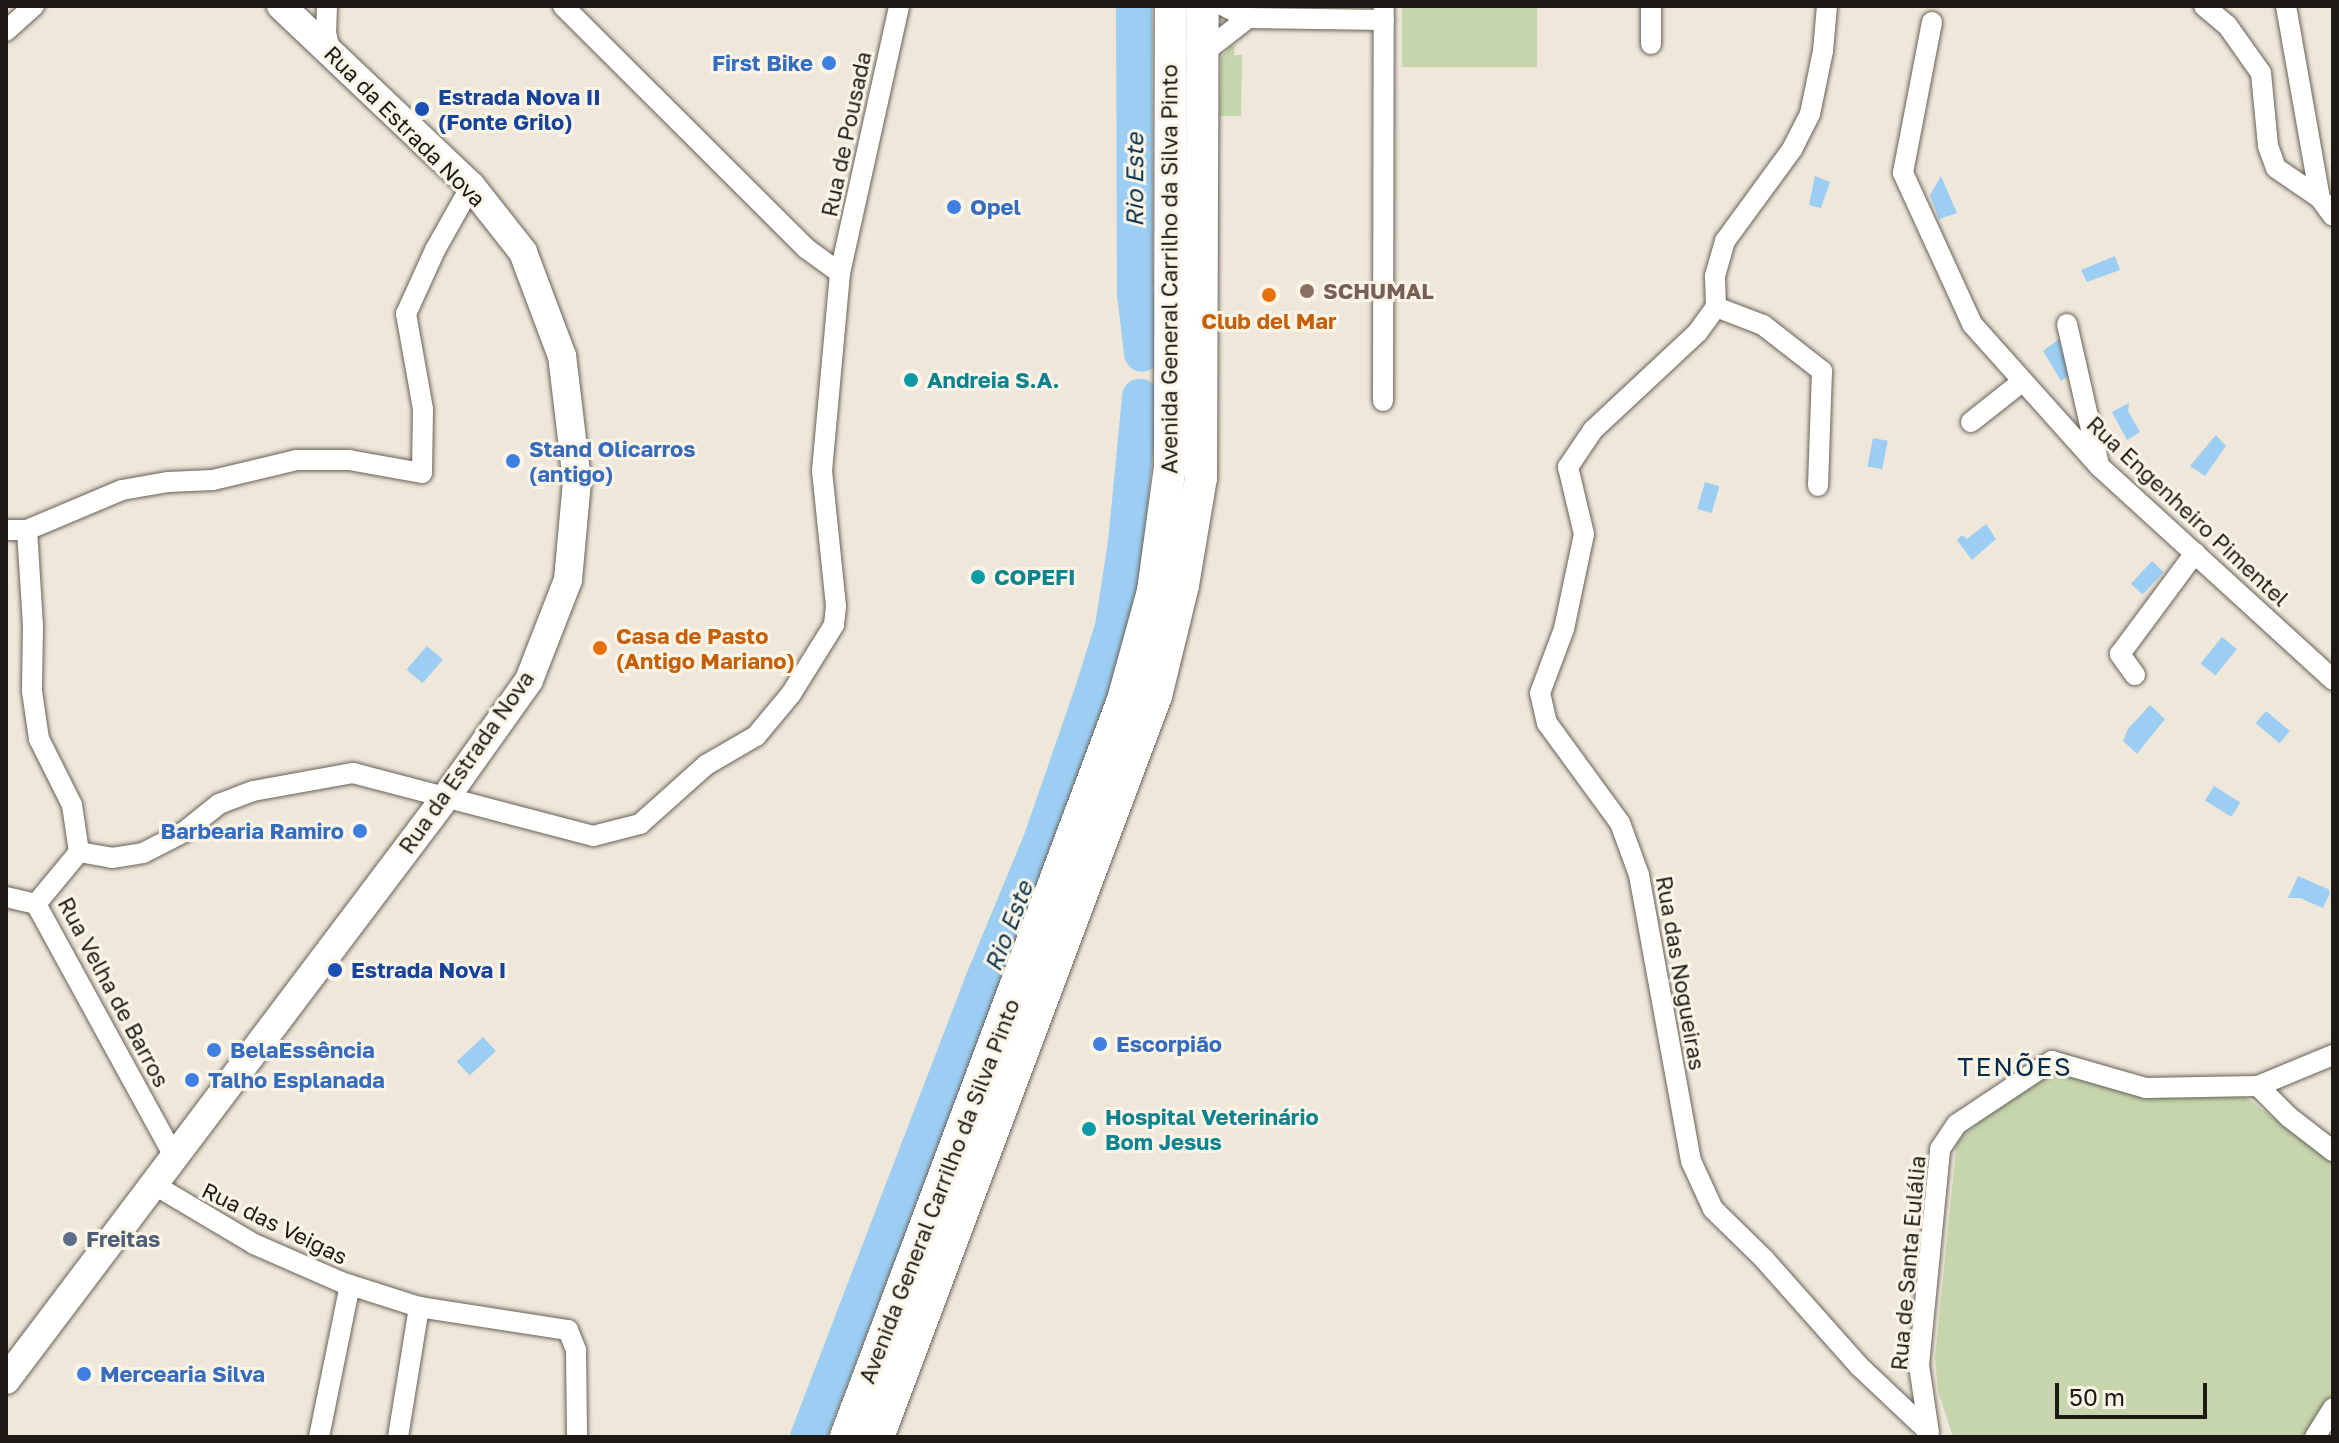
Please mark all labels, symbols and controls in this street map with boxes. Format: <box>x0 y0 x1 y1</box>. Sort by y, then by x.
street label: Rua da Estrada Nova <box>319 40 491 212</box>
street label: Rua de Pousada <box>816 49 876 219</box>
place label: First Bike <box>712 50 813 76</box>
marker: First Bike <box>820 54 838 72</box>
street label: Avenida General Carrilho da Silva Pinto <box>1156 64 1182 474</box>
place label: Estrada Nova II (Fonte Grilo) <box>438 83 601 134</box>
marker: Estrada Nova II (Fonte Grilo) <box>413 100 431 118</box>
water label: Rio Este <box>1120 133 1148 227</box>
place label: Opel <box>970 194 1021 220</box>
marker: Opel <box>945 198 963 216</box>
place label: SCHUMAL <box>1323 278 1434 304</box>
marker: SCHUMAL <box>1298 282 1316 300</box>
marker: Club del Mar <box>1260 286 1278 304</box>
place label: Club del Mar <box>1201 308 1337 334</box>
place label: Andreia S.A. <box>927 367 1060 393</box>
marker: Andreia S.A. <box>902 371 920 389</box>
street label: Rua Engenheiro Pimentel <box>2082 411 2294 611</box>
place label: Stand Olicarros (antigo) <box>529 435 696 486</box>
marker: Stand Olicarros (antigo) <box>504 452 522 470</box>
place label: COPEFI <box>994 564 1076 590</box>
marker: COPEFI <box>969 568 987 586</box>
place label: Casa de Pasto (Antigo Mariano) <box>616 622 795 674</box>
marker: Casa de Pasto (Antigo Mariano) <box>591 639 609 657</box>
street label: Rua da Estrada Nova <box>393 666 539 858</box>
place label: Barbearia Ramiro <box>161 818 344 844</box>
marker: Barbearia Ramiro <box>351 822 369 840</box>
street label: Rua das Nogueiras <box>1651 874 1711 1072</box>
water label: Rio Este <box>978 877 1038 975</box>
street label: Rua Velha de Barros <box>53 893 175 1091</box>
place label: Estrada Nova I <box>351 957 506 983</box>
marker: Estrada Nova I <box>326 961 344 979</box>
street label: Avenida General Carrilho da Silva Pinto <box>853 995 1025 1387</box>
place label: Escorpião <box>1116 1031 1222 1057</box>
marker: Escorpião <box>1091 1035 1109 1053</box>
place label: BelaEssência <box>230 1037 375 1063</box>
marker: BelaEssência <box>205 1041 223 1059</box>
district label: TENÕES <box>1957 1051 2073 1083</box>
place label: Talho Esplanada <box>208 1067 385 1093</box>
marker: Talho Esplanada <box>183 1071 201 1089</box>
place label: Hospital Veterinário Bom Jesus <box>1105 1103 1319 1154</box>
marker: Hospital Veterinário Bom Jesus <box>1080 1120 1098 1138</box>
street label: Rua de Santa Eulália <box>1885 1154 1931 1372</box>
street label: Rua das Veigas <box>198 1176 352 1270</box>
place label: Freitas <box>86 1226 160 1252</box>
marker: Freitas <box>61 1230 79 1248</box>
place label: Mercearia Silva <box>100 1361 265 1387</box>
marker: Mercearia Silva <box>75 1365 93 1383</box>
scale bar <box>2059 1367 2211 1417</box>
text: 50 m <box>2069 1382 2125 1411</box>

